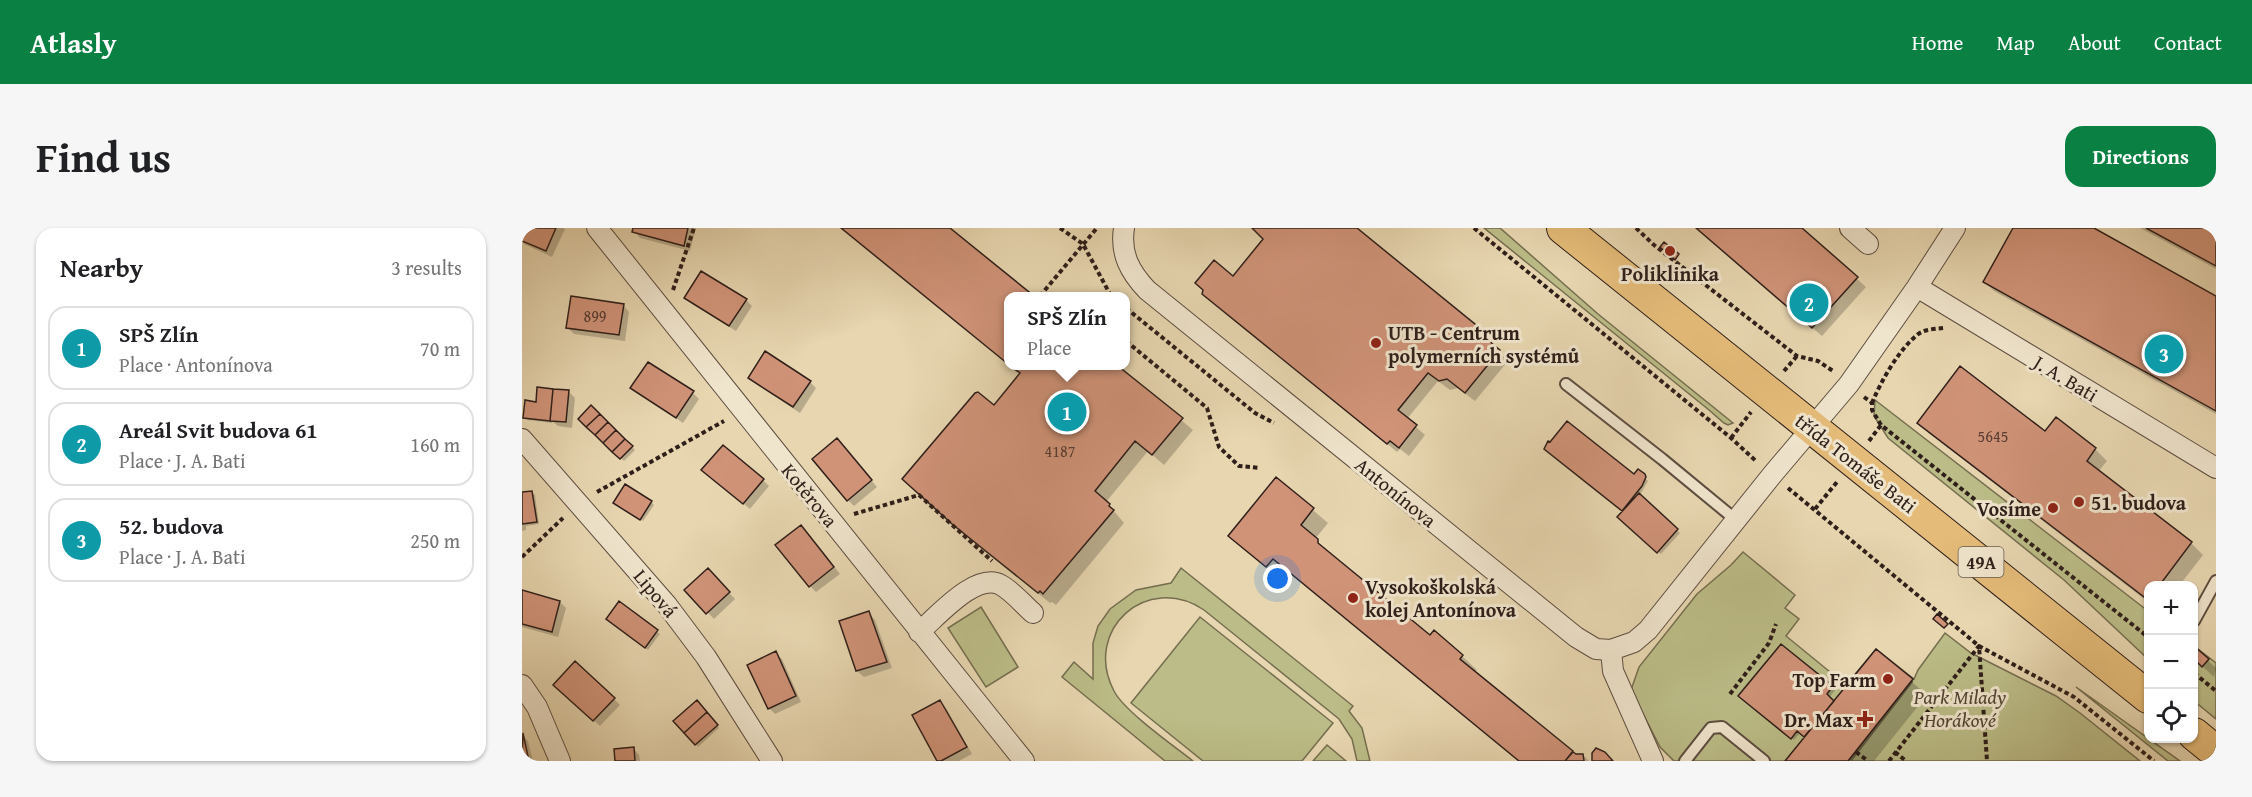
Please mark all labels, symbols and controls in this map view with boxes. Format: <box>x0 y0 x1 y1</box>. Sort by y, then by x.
text: Atlasly <box>30 22 117 63</box>
text: Home <box>1912 27 1963 58</box>
text: Map <box>1996 27 2035 58</box>
text: About <box>2068 27 2121 58</box>
text: Contact <box>2154 27 2222 58</box>
text: Find us <box>36 126 171 187</box>
button: Directions <box>2065 126 2216 187</box>
marker: Poliklinika <box>1663 244 1677 258</box>
text: Nearby <box>60 248 143 287</box>
text: 3 results <box>391 253 462 282</box>
place label: Poliklinika <box>1621 259 1720 288</box>
pin: 2 <box>1790 280 1828 326</box>
popup <box>1004 292 1130 370</box>
text: SPŠ Zlín <box>1027 301 1107 333</box>
house number: 899 <box>583 304 607 328</box>
text: SPŠ Zlín <box>119 318 199 350</box>
place label: UTB - Centrum polymerních systémů <box>1388 318 1580 370</box>
pin: 3 <box>2144 332 2184 376</box>
text: Place <box>1027 333 1071 362</box>
text: 1 <box>76 334 87 363</box>
text: 70 m <box>420 334 460 363</box>
marker: UTB - Centrum polymerních systémů <box>1369 336 1383 350</box>
street label: J. A. Bati <box>2026 346 2104 409</box>
text: Place · Antonínova <box>119 350 273 379</box>
pin: 1 <box>1048 390 1086 435</box>
street label: třída Tomáše Bati <box>1789 406 1923 520</box>
text: Areál Svit budova 61 <box>119 414 318 446</box>
house number: 5645 <box>1978 424 2008 448</box>
text: 2 <box>76 430 87 459</box>
text: 160 m <box>410 430 460 459</box>
house number: 4187 <box>1045 439 1076 463</box>
text: Place · J. A. Bati <box>119 446 246 475</box>
street label: Antonínova <box>1349 450 1443 534</box>
street label: Kotěrova <box>775 457 845 534</box>
place label: 51. budova <box>2091 488 2187 517</box>
place label: Vosíme <box>1976 494 2041 523</box>
marker: 51. budova <box>2072 495 2086 509</box>
marker: Vosíme <box>2046 501 2060 515</box>
text: 52. budova <box>119 510 224 542</box>
text: 3 <box>76 526 87 555</box>
text: 250 m <box>410 526 460 555</box>
text: Place · J. A. Bati <box>119 542 246 571</box>
road number: 49A <box>1958 547 2004 577</box>
street label: Lipová <box>627 562 685 624</box>
your location <box>1263 564 1292 593</box>
place label: Vysokoškolská kolej Antonínova <box>1365 572 1517 624</box>
map controls <box>2144 581 2198 743</box>
button: + <box>2144 581 2198 635</box>
marker: Vysokoškolská kolej Antonínova <box>1346 591 1360 605</box>
button: − <box>2144 635 2198 689</box>
place label: Top Farm <box>1792 665 1876 694</box>
marker: Top Farm <box>1881 672 1895 686</box>
park label: Park Milady Horákové <box>1913 682 2006 734</box>
button: locate <box>2144 689 2198 743</box>
place label: Dr. Max <box>1784 705 1853 734</box>
marker: Dr. Max <box>1858 712 1872 726</box>

